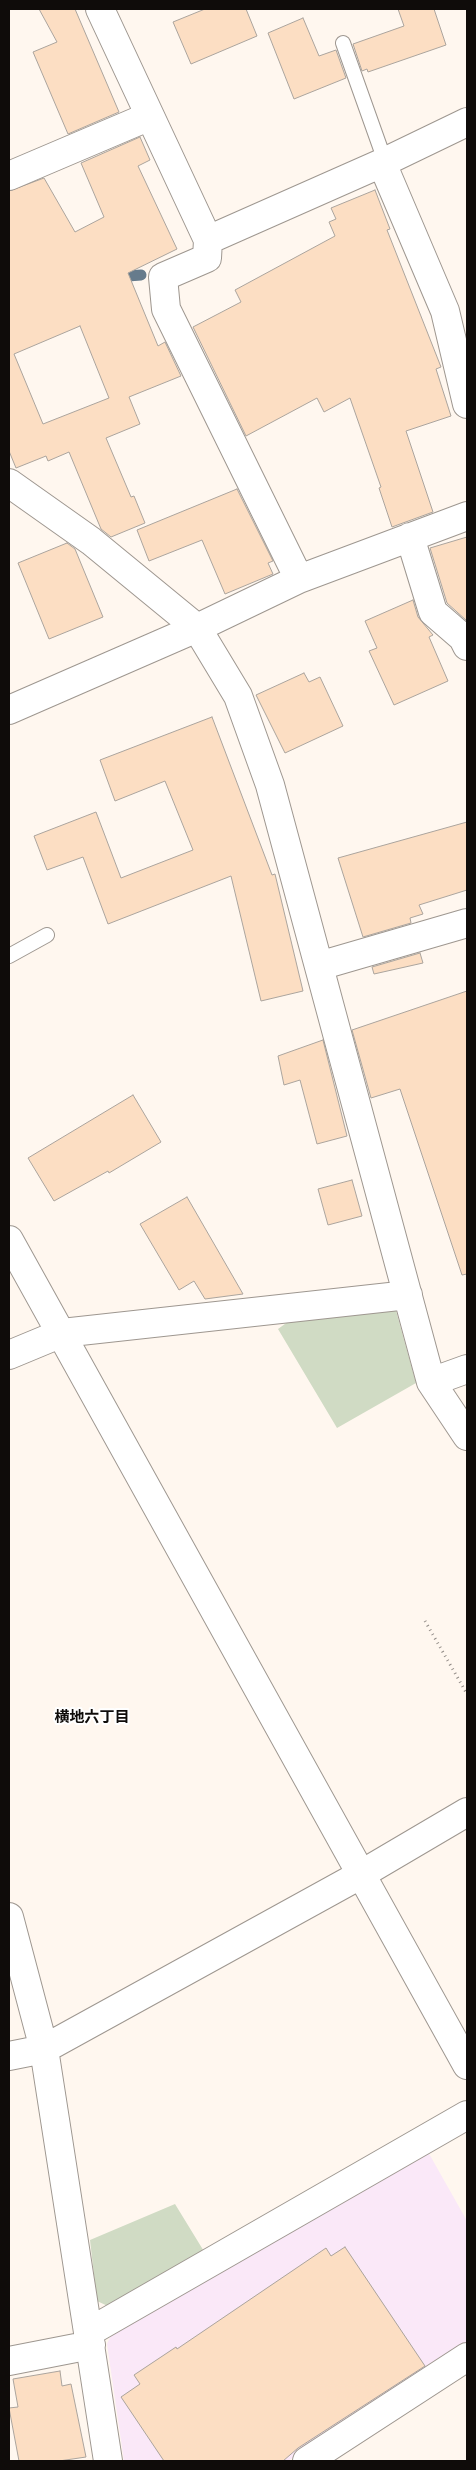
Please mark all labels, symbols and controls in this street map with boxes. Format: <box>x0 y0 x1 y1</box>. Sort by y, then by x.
district label: 横地六丁目 <box>55 1709 129 1727</box>

